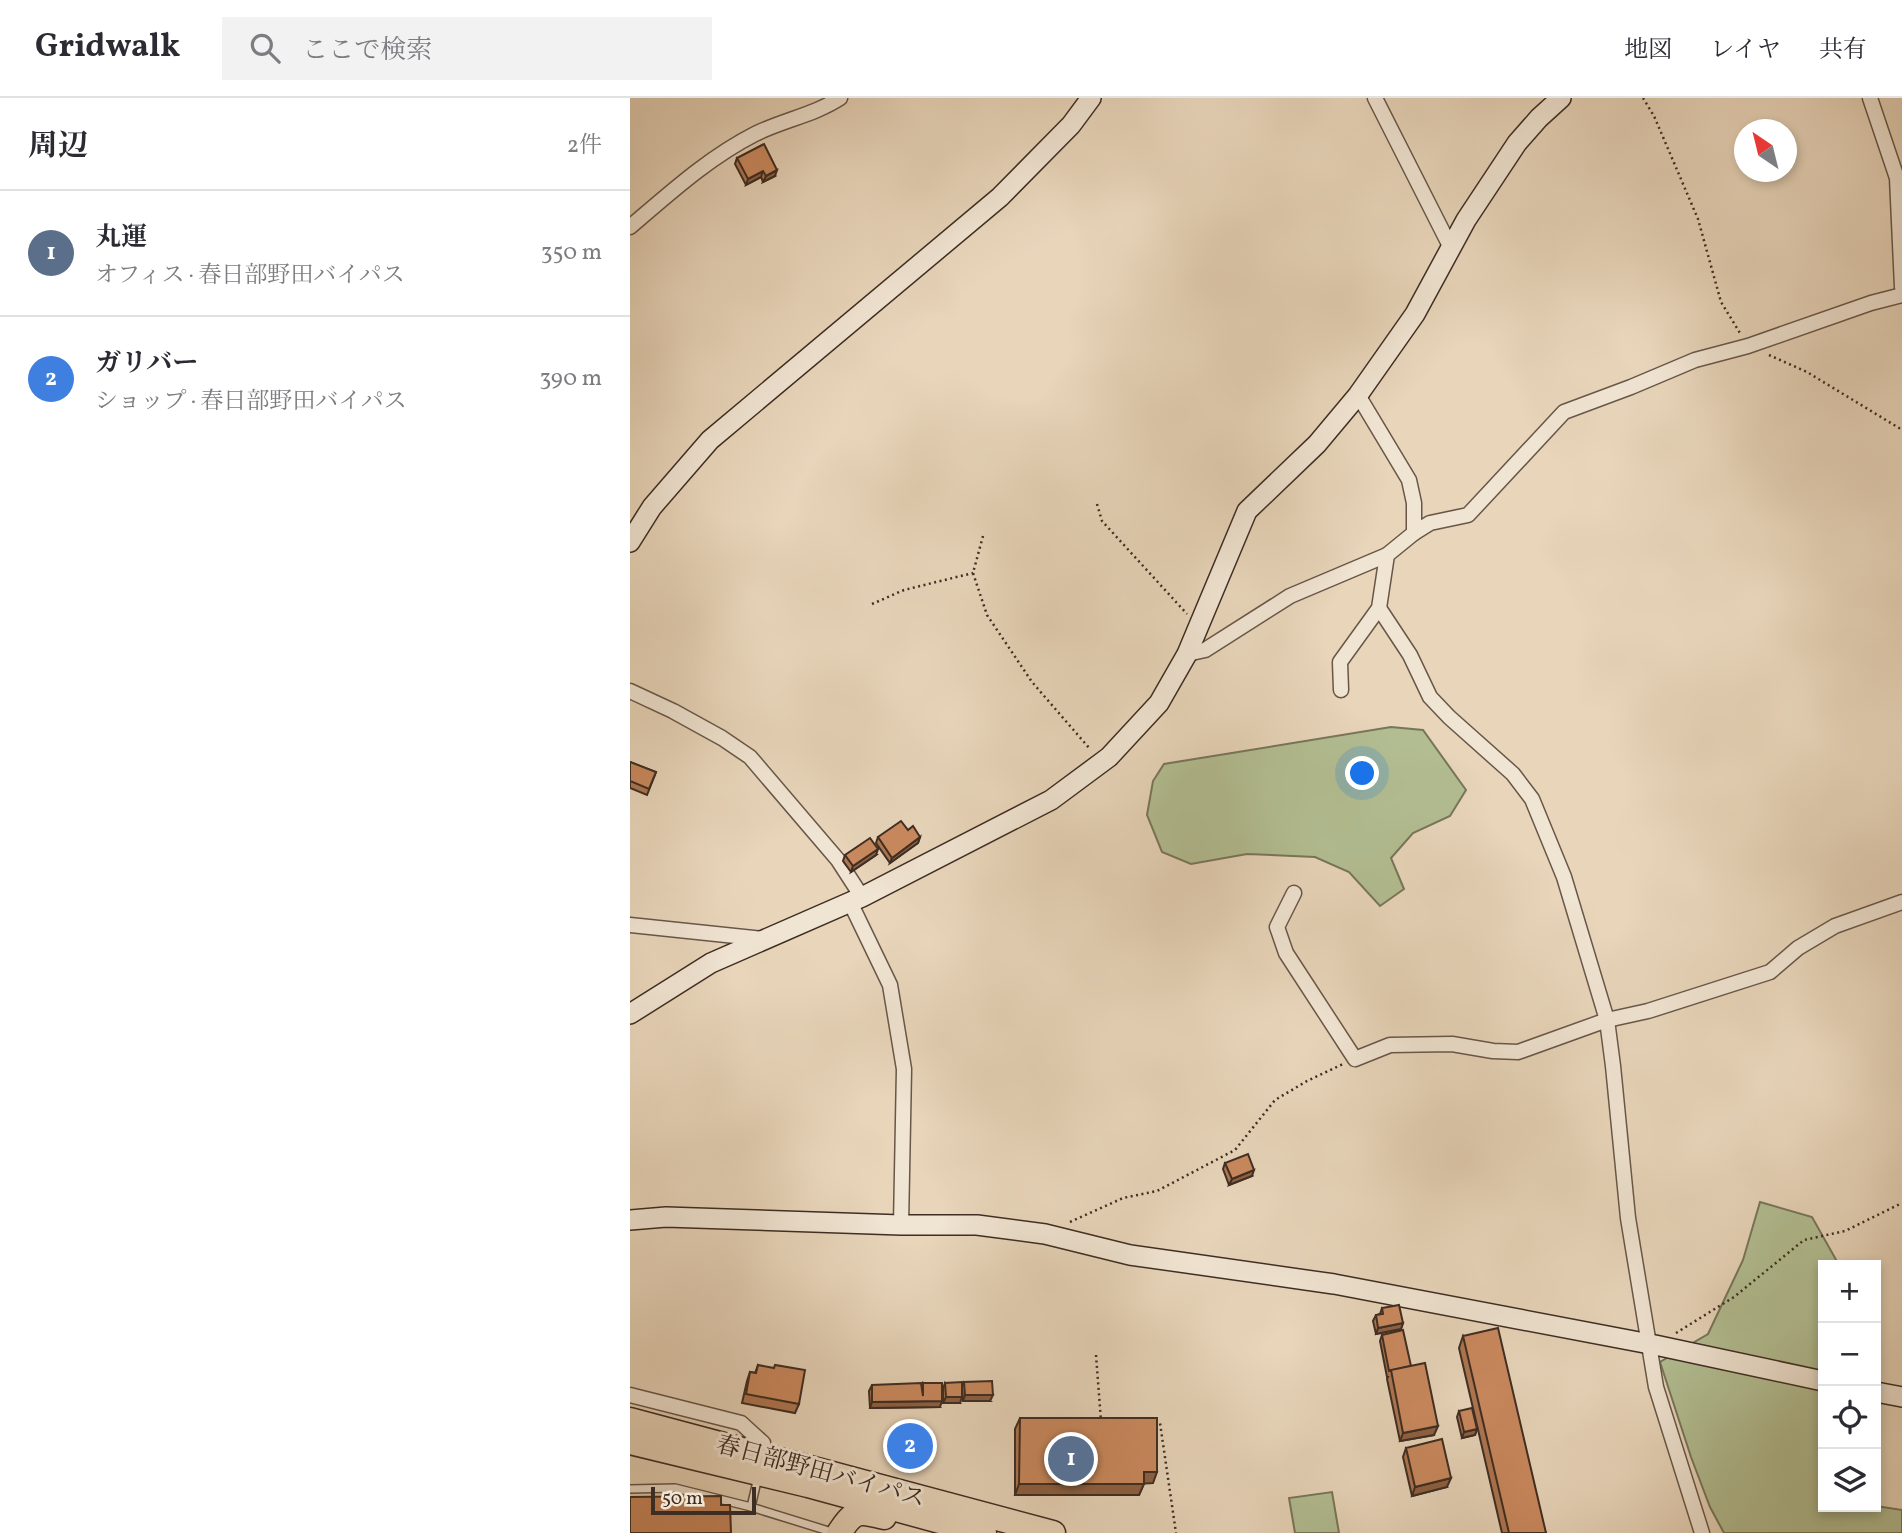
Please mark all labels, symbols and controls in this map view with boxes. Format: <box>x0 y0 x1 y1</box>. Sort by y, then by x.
search box <box>222 17 712 80</box>
text: Gridwalk <box>35 25 180 71</box>
icon: search <box>246 29 284 67</box>
text: ここで検索 <box>302 33 432 69</box>
text: 地図 <box>1624 34 1672 68</box>
text: レイヤ <box>1710 34 1781 68</box>
text: 共有 <box>1819 34 1867 68</box>
north arrow <box>1734 119 1797 182</box>
text: 周辺 <box>28 126 88 168</box>
text: 2件 <box>567 130 602 162</box>
text: 丸運 <box>95 220 147 256</box>
text: 1 <box>46 237 56 269</box>
text: 350 m <box>541 237 602 269</box>
text: オフィス · 春日部野田バイパス <box>95 260 405 292</box>
text: ガリバー <box>95 346 198 382</box>
text: 2 <box>45 363 57 395</box>
text: 390 m <box>539 363 602 395</box>
text: ショップ · 春日部野田バイパス <box>95 386 407 418</box>
your location <box>1345 756 1379 790</box>
map controls <box>1818 1260 1881 1512</box>
button: + <box>1818 1260 1881 1323</box>
button: − <box>1818 1323 1881 1386</box>
button: locate <box>1818 1386 1881 1449</box>
pin: 2 <box>887 1420 933 1472</box>
street label: 春日部野田バイパス <box>712 1429 929 1517</box>
pin: 1 <box>1048 1433 1094 1485</box>
button: layers <box>1818 1449 1881 1512</box>
scale bar <box>651 1484 756 1516</box>
text: 50 m <box>662 1486 703 1512</box>

